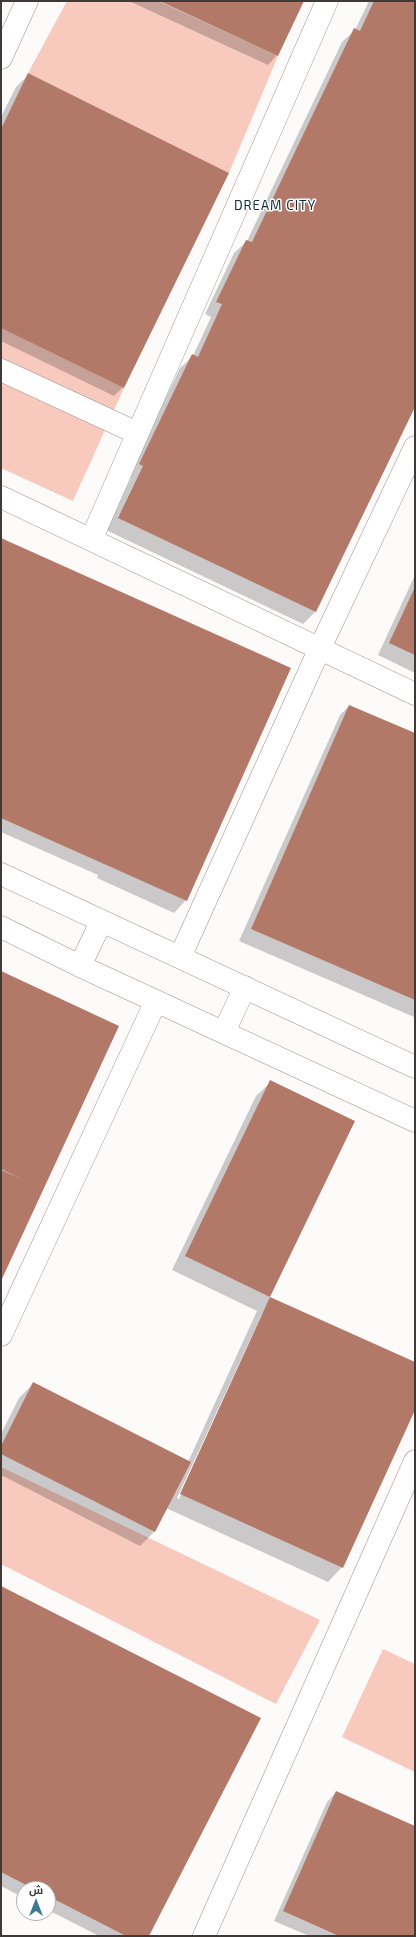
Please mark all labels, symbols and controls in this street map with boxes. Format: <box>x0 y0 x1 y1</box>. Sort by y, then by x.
district label: DREAM CITY <box>234 198 316 214</box>
north arrow <box>16 1881 56 1921</box>
text: ش <box>29 1883 43 1896</box>

